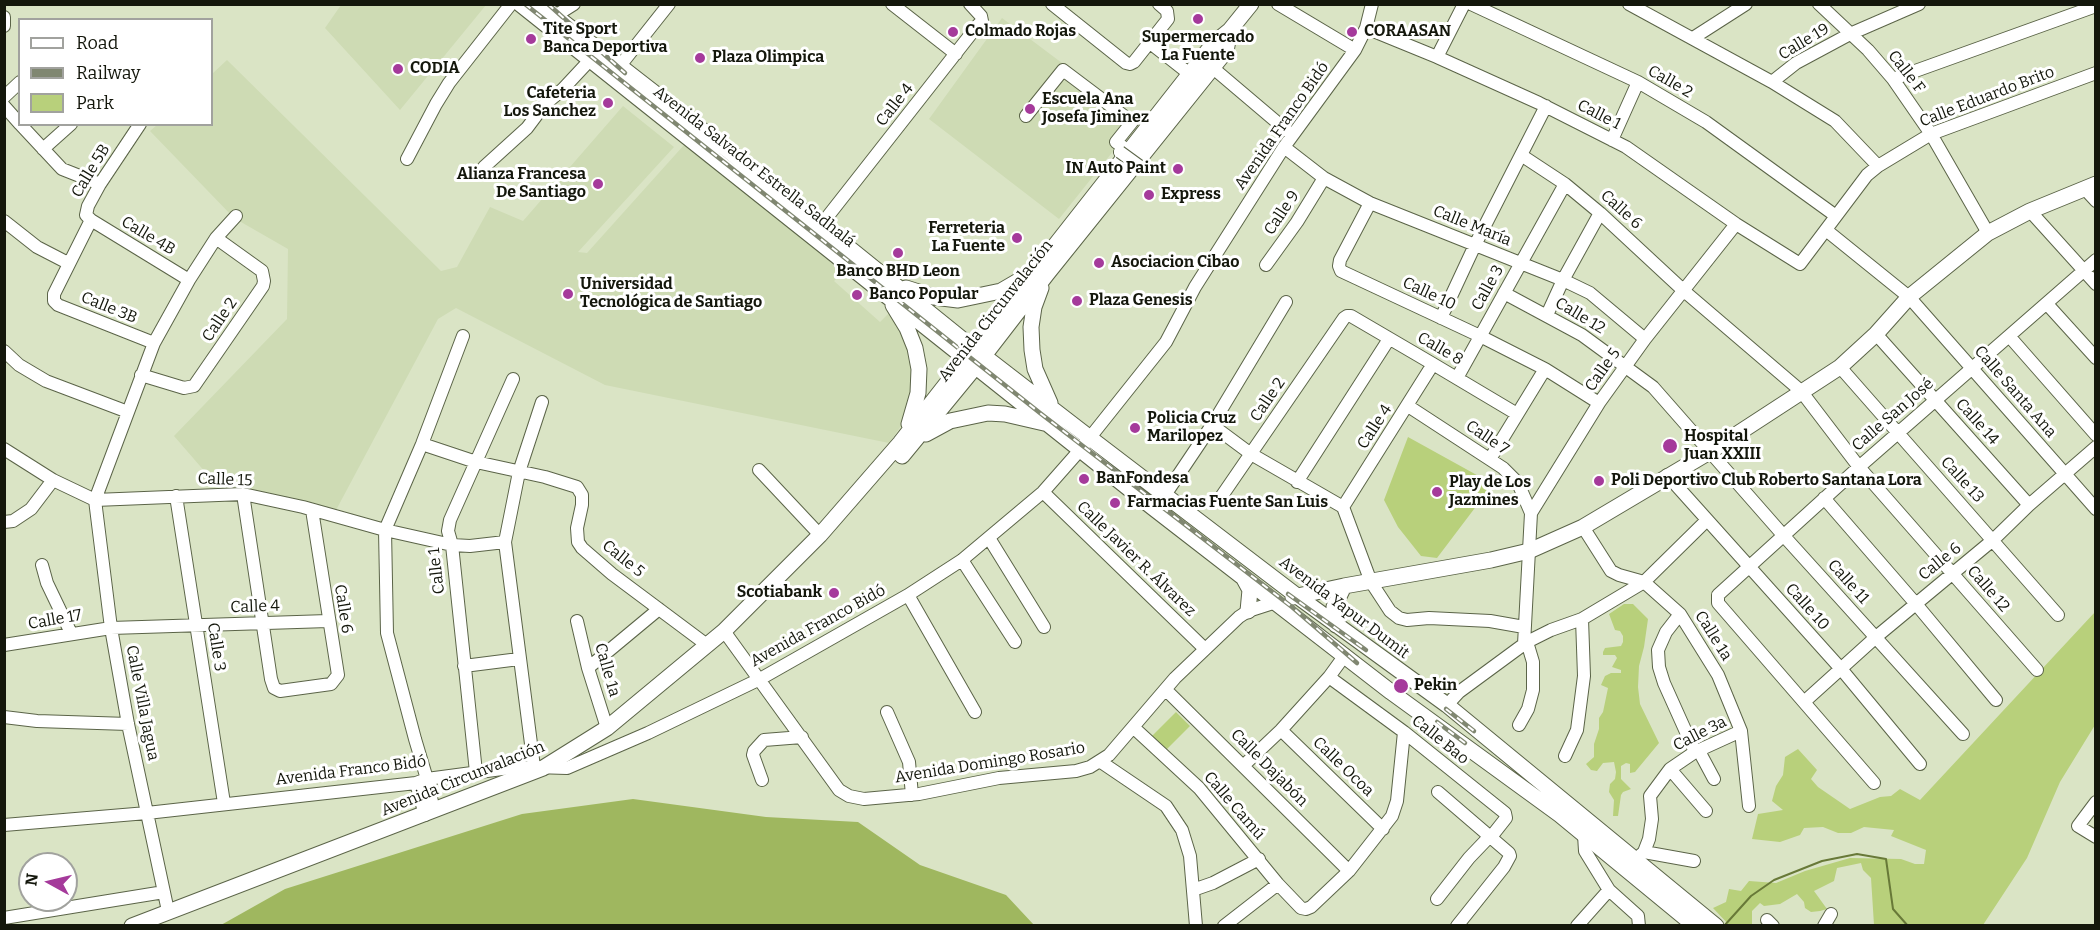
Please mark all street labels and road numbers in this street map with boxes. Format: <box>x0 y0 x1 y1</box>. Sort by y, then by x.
street label: Calle 19 <box>1775 19 1833 65</box>
street label: Calle F <box>1883 47 1929 97</box>
street label: Avenida Franco Bidó <box>1231 58 1333 194</box>
street label: Calle 2 <box>1644 62 1696 102</box>
street label: Calle Eduardo Brito <box>1917 62 2057 132</box>
street label: Calle 4 <box>872 80 918 130</box>
street label: Avenida Salvador Estrella Sadhalá <box>649 82 859 252</box>
street label: Calle 1 <box>1574 96 1624 134</box>
street label: Calle 5B <box>68 141 114 201</box>
street label: Calle 6 <box>1596 186 1646 234</box>
street label: Calle 9 <box>1260 187 1304 239</box>
street label: Calle María <box>1430 202 1514 250</box>
street label: Calle 4B <box>118 212 178 260</box>
street label: Avenida Circunvalación <box>935 236 1057 386</box>
street label: Calle 3 <box>1468 262 1508 314</box>
street label: Calle 10 <box>1399 273 1459 315</box>
street label: Calle 3B <box>78 288 140 328</box>
street label: Calle 2 <box>198 294 242 346</box>
street label: Calle 12 <box>1551 294 1609 338</box>
street label: Calle 8 <box>1414 328 1466 370</box>
street label: Calle Santa Ana <box>1970 342 2060 442</box>
street label: Calle 5 <box>1581 345 1625 395</box>
street label: Calle 2 <box>1246 374 1290 426</box>
street label: Calle San José <box>1848 374 1938 456</box>
street label: Calle 14 <box>1951 395 2003 449</box>
street label: Calle 4 <box>1354 401 1396 453</box>
street label: Calle 7 <box>1462 417 1512 459</box>
street label: Calle 13 <box>1936 453 1988 507</box>
street label: Calle 15 <box>197 469 253 491</box>
street label: Calle Javier R. Álvarez <box>1073 497 1199 621</box>
street label: Calle 5 <box>598 536 648 582</box>
street label: Calle 6 <box>1915 539 1965 585</box>
street label: Calle 1 <box>425 547 449 595</box>
street label: Avenida Yapur Dumit <box>1275 553 1413 663</box>
street label: Calle 11 <box>1823 556 1873 608</box>
street label: Calle 12 <box>1963 562 2013 616</box>
street label: Calle 10 <box>1781 580 1833 634</box>
street label: Avenida Franco Bidó <box>747 581 889 671</box>
street label: Calle 6 <box>330 583 356 635</box>
street label: Calle 4 <box>230 597 280 617</box>
street label: Calle 17 <box>27 606 83 634</box>
street label: Calle 1a <box>1690 608 1736 664</box>
street label: Calle 3 <box>203 621 229 673</box>
street label: Calle 1a <box>590 641 624 699</box>
street label: Calle Villa Jagua <box>121 644 163 762</box>
street label: Calle Bao <box>1408 711 1472 769</box>
street label: Calle 3a <box>1670 712 1730 756</box>
street label: Calle Dajabón <box>1226 725 1312 811</box>
street label: Calle Ocoa <box>1308 733 1378 801</box>
street label: Avenida Circunvalación <box>378 737 548 821</box>
street label: Avenida Domingo Rosario <box>894 738 1086 788</box>
street label: Avenida Franco Bidó <box>275 752 427 790</box>
street label: Calle Camú <box>1199 768 1269 844</box>

